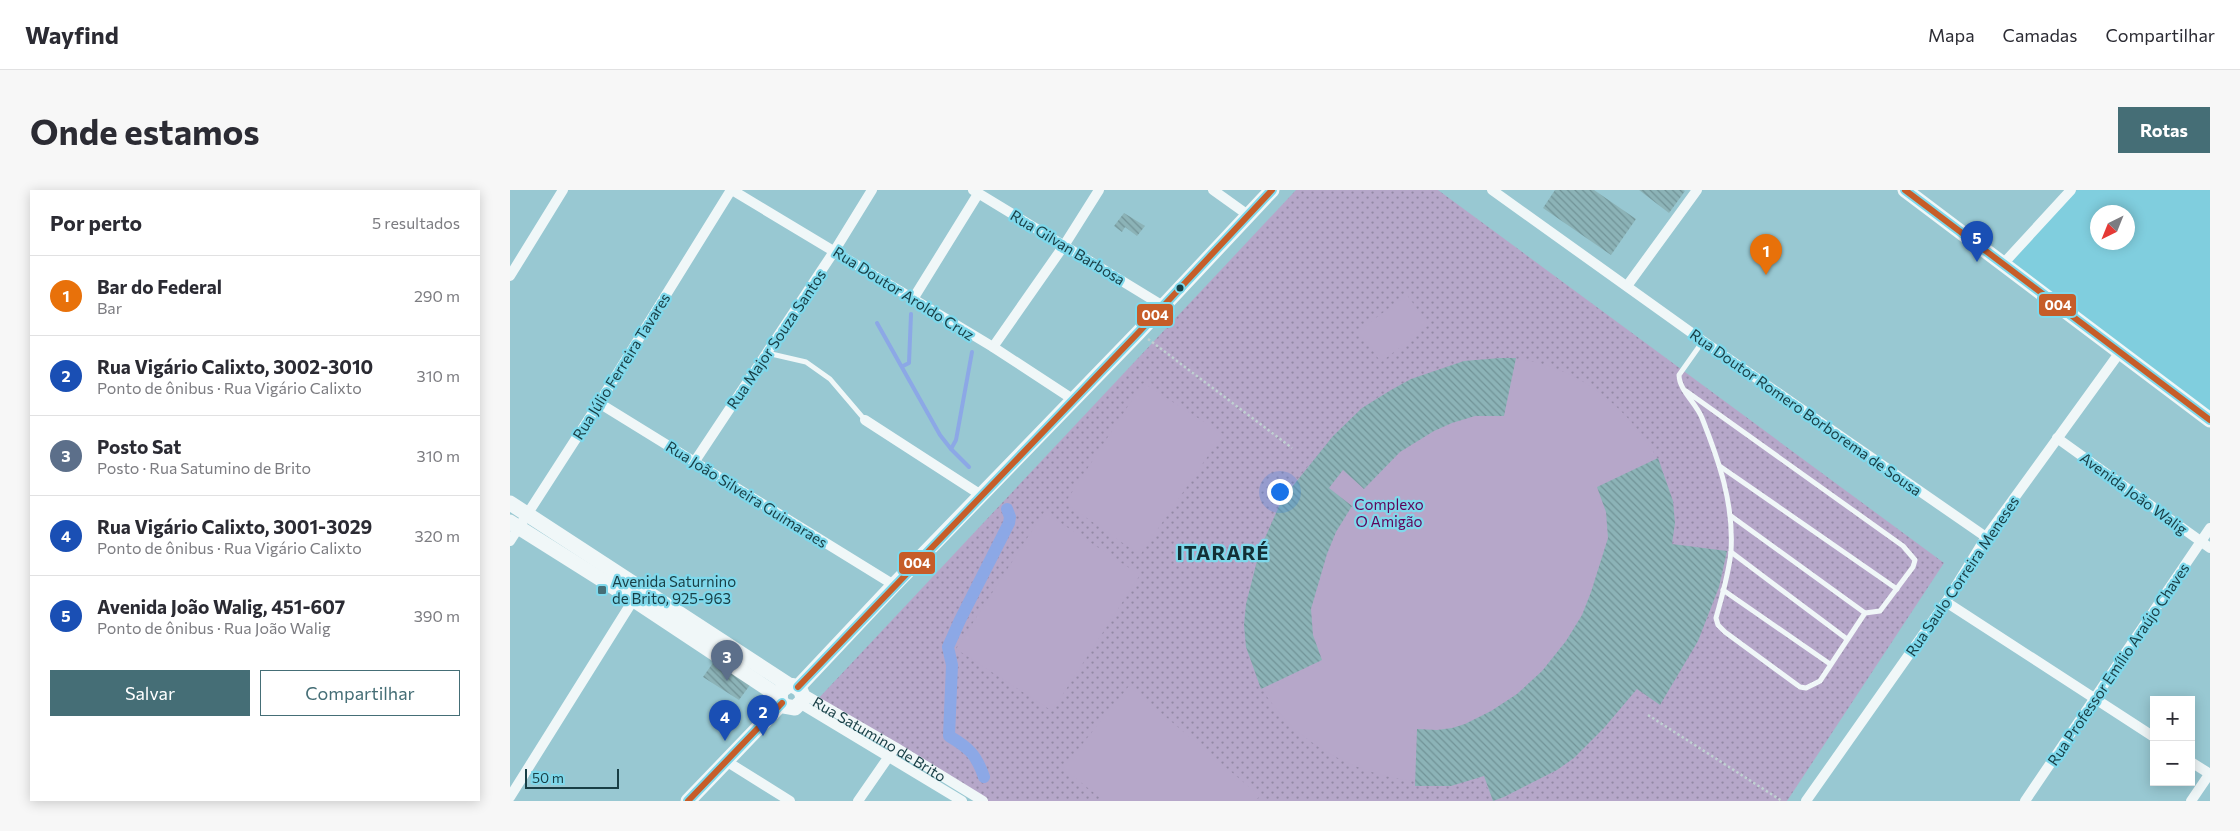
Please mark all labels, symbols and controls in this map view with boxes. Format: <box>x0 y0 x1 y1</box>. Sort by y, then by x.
text: Wayfind <box>25 20 119 49</box>
text: Mapa <box>1928 24 1975 46</box>
text: Camadas <box>2003 24 2077 46</box>
text: Compartilhar <box>2105 24 2215 46</box>
button: Rotas <box>2118 107 2210 153</box>
text: Onde estamos <box>30 109 260 152</box>
north arrow <box>2090 205 2135 250</box>
street label: Rua Gilvan Barbosa <box>1007 206 1129 288</box>
text: Por perto <box>50 210 142 235</box>
text: 5 resultados <box>372 213 460 232</box>
pin: 5 <box>1961 221 1993 262</box>
pin: 1 <box>1750 234 1782 275</box>
street label: Rua Doutor Aroldo Cruz <box>830 242 978 344</box>
street label: Rua Major Souza Santos <box>723 266 829 412</box>
text: Bar do Federal <box>97 275 222 298</box>
unlabelled marker <box>1175 283 1185 293</box>
text: 1 <box>62 286 70 305</box>
text: 290 m <box>414 286 460 305</box>
street label: Rua Júlio Ferreira Tavares <box>568 289 674 443</box>
line badge: 004 <box>2038 293 2077 317</box>
text: 004 <box>2044 296 2072 313</box>
text: Bar <box>97 298 122 317</box>
line badge: 004 <box>1136 303 1174 327</box>
text: 004 <box>1141 306 1169 323</box>
street label: Rua Doutor Romero Borborema de Sousa <box>1687 325 1925 499</box>
text: Rua Vigário Calixto, 3002-3010 <box>97 355 373 378</box>
text: 2 <box>61 366 71 385</box>
text: 310 m <box>417 366 460 385</box>
text: Ponto de ônibus · Rua Vigário Calixto <box>97 378 362 397</box>
text: Posto Sat <box>97 435 181 458</box>
street label: Rua João Silveira Guimaraes <box>663 437 831 551</box>
text: 3 <box>61 446 71 465</box>
text: 310 m <box>417 446 460 465</box>
street label: Avenida João Walig <box>2077 448 2191 538</box>
text: Posto · Rua Satumino de Brito <box>97 458 311 477</box>
your location <box>1267 479 1293 505</box>
street label: Rua Saulo Correira Meneses <box>1902 492 2022 660</box>
park label: Complexo O Amigão <box>1354 495 1424 530</box>
text: Rua Vigário Calixto, 3001-3029 <box>97 515 372 538</box>
text: 4 <box>61 526 71 545</box>
text: 320 m <box>415 526 460 545</box>
text: Ponto de ônibus · Rua Vigário Calixto <box>97 538 362 557</box>
district label: ITARARÉ <box>1177 540 1269 564</box>
line badge: 004 <box>898 551 936 575</box>
text: 004 <box>903 554 931 571</box>
street label: Rua Professor Emílio Araújo Chaves <box>2043 559 2193 769</box>
place label: Avenida Saturnino de Brito, 925-963 <box>612 572 736 607</box>
marker: Avenida Saturnino de Brito, 925-963 <box>596 584 608 596</box>
text: Avenida João Walig, 451-607 <box>97 595 345 618</box>
text: 5 <box>61 606 71 625</box>
text: 390 m <box>414 606 460 625</box>
text: Ponto de ônibus · Rua João Walig <box>97 618 331 637</box>
pin: 3 <box>711 640 743 681</box>
button: Salvar <box>50 670 250 716</box>
button: Compartilhar <box>260 670 460 716</box>
street label: Rua Satumino de Brito <box>810 692 949 785</box>
pin: 2 <box>747 695 779 736</box>
map controls <box>2150 696 2195 786</box>
button: + <box>2150 696 2195 741</box>
pin: 4 <box>709 700 741 741</box>
button: − <box>2150 741 2195 786</box>
scale bar <box>525 766 619 789</box>
text: 50 m <box>532 769 564 786</box>

